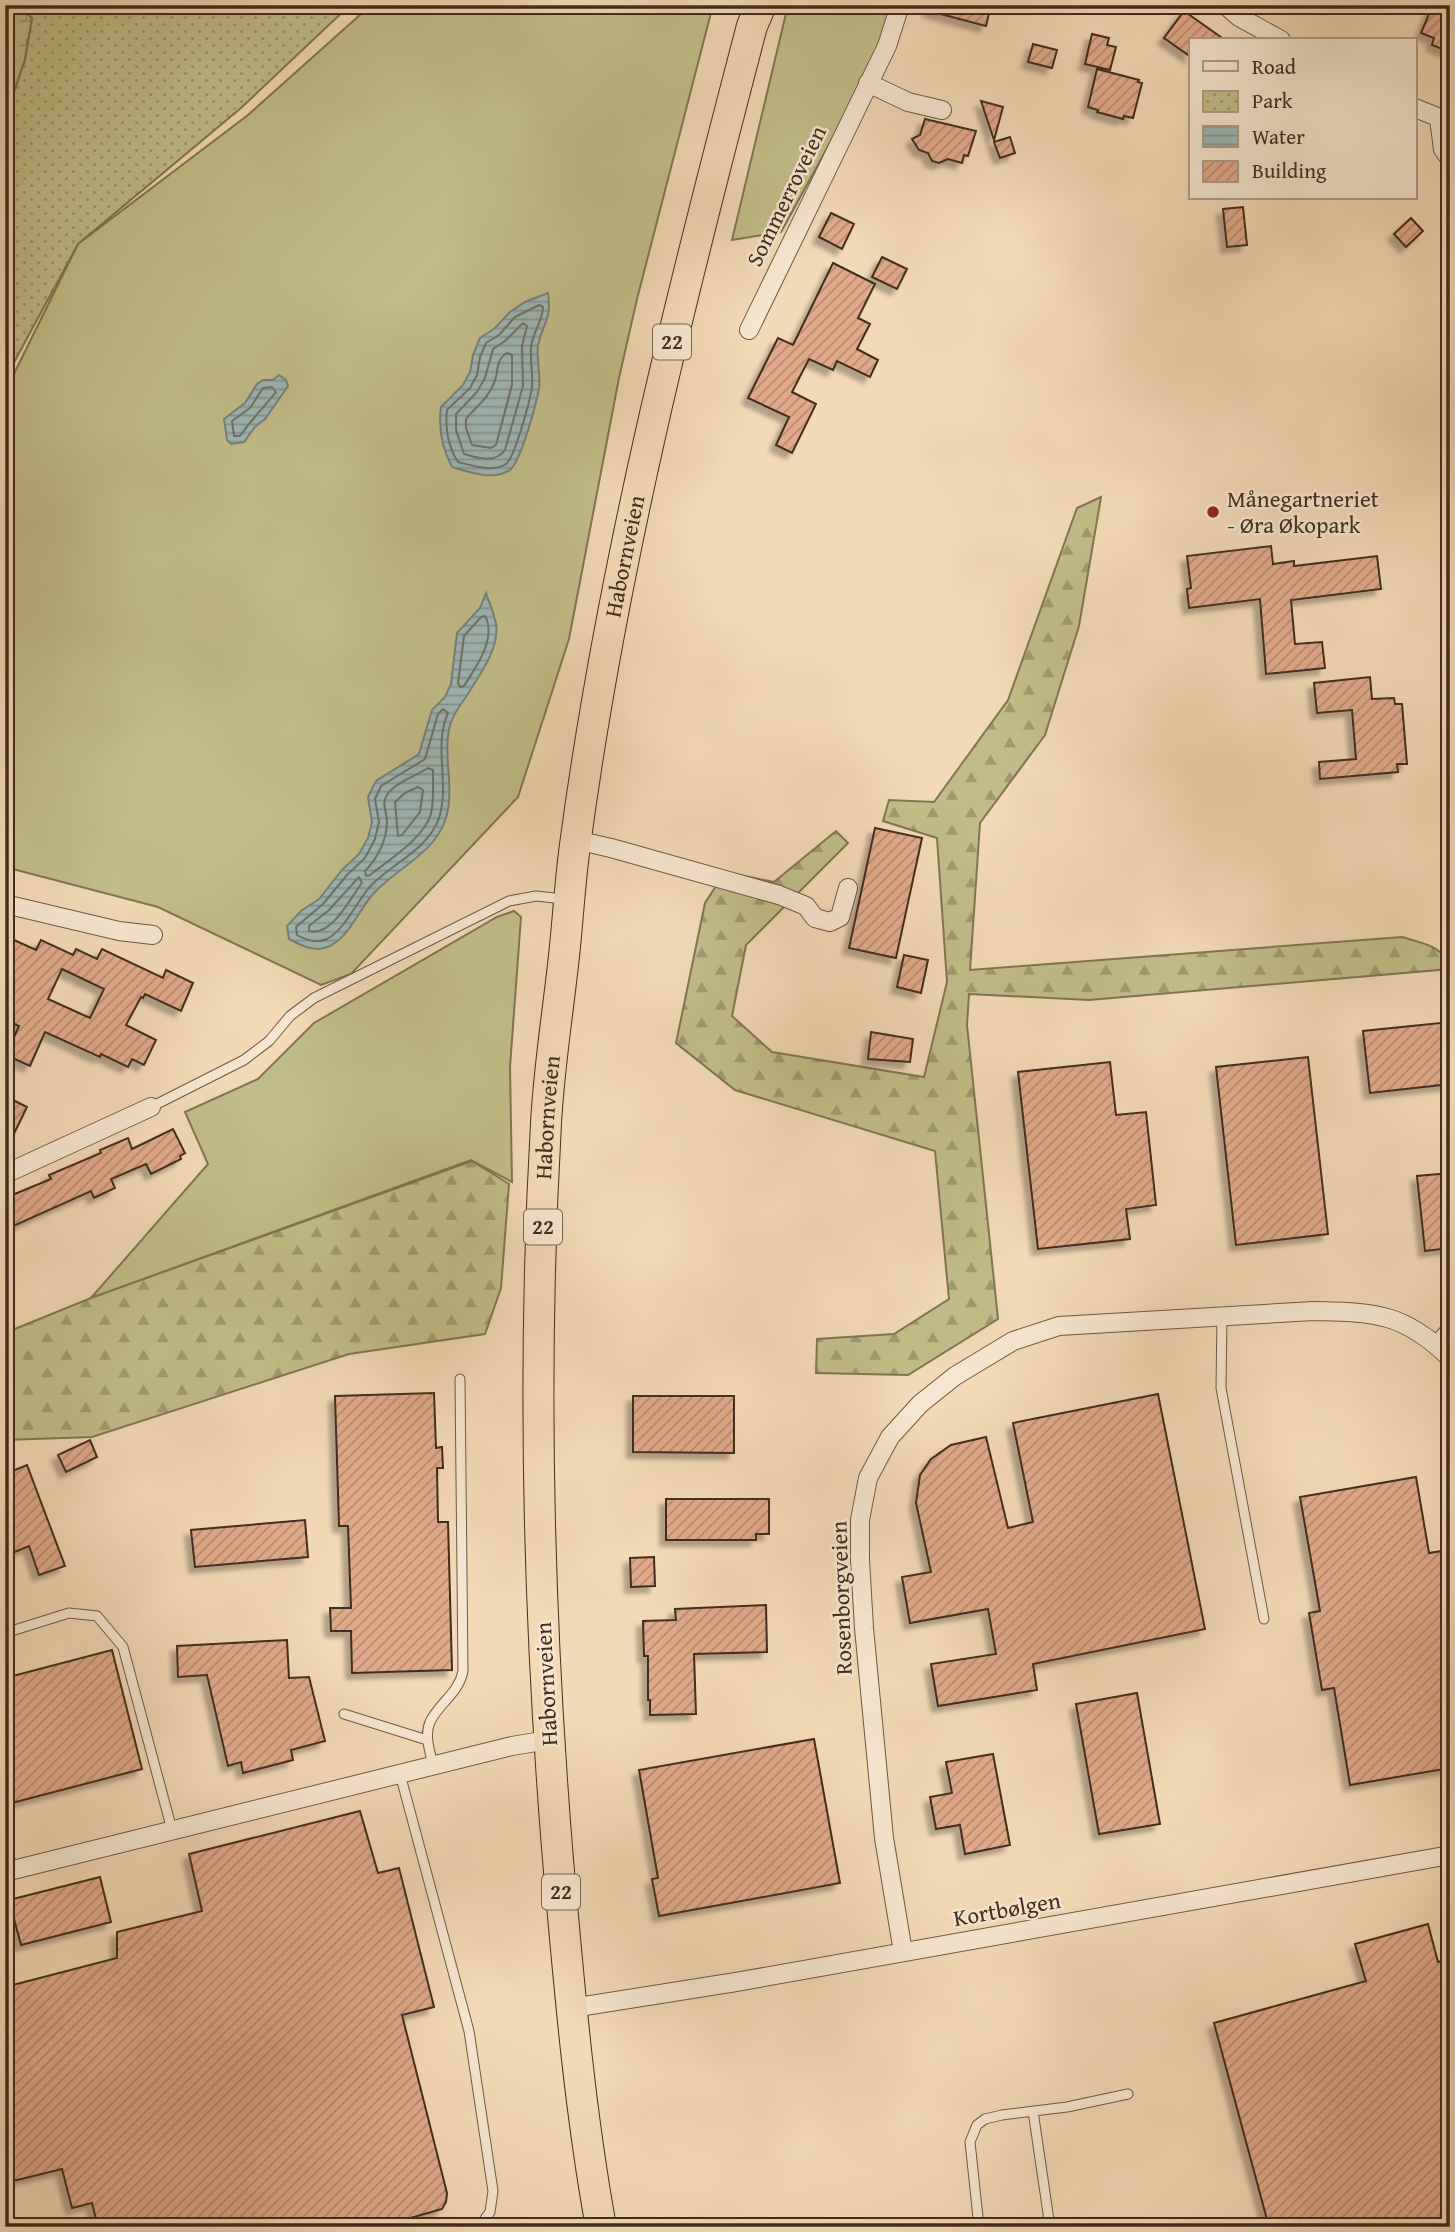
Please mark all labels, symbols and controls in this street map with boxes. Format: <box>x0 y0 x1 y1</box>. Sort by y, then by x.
legend <box>1189 38 1416 200</box>
text: Road <box>1252 51 1297 82</box>
text: Park <box>1252 85 1293 116</box>
street label: Sommerroveien <box>737 120 834 272</box>
text: Water <box>1252 121 1305 152</box>
text: Building <box>1252 155 1327 186</box>
road number: 22 <box>653 324 691 360</box>
place label: Månegartneriet - Øra Økopark <box>1227 482 1379 541</box>
street label: Habornveien <box>596 492 653 620</box>
marker: Månegartneriet - Øra Økopark <box>1205 504 1221 520</box>
street label: Habornveien <box>526 1054 568 1180</box>
road number: 22 <box>524 1210 562 1244</box>
street label: Rosenborgveien <box>821 1520 860 1676</box>
street label: Habornveien <box>526 1621 565 1747</box>
road number: 22 <box>542 1874 580 1910</box>
street label: Kortbølgen <box>951 1883 1063 1934</box>

